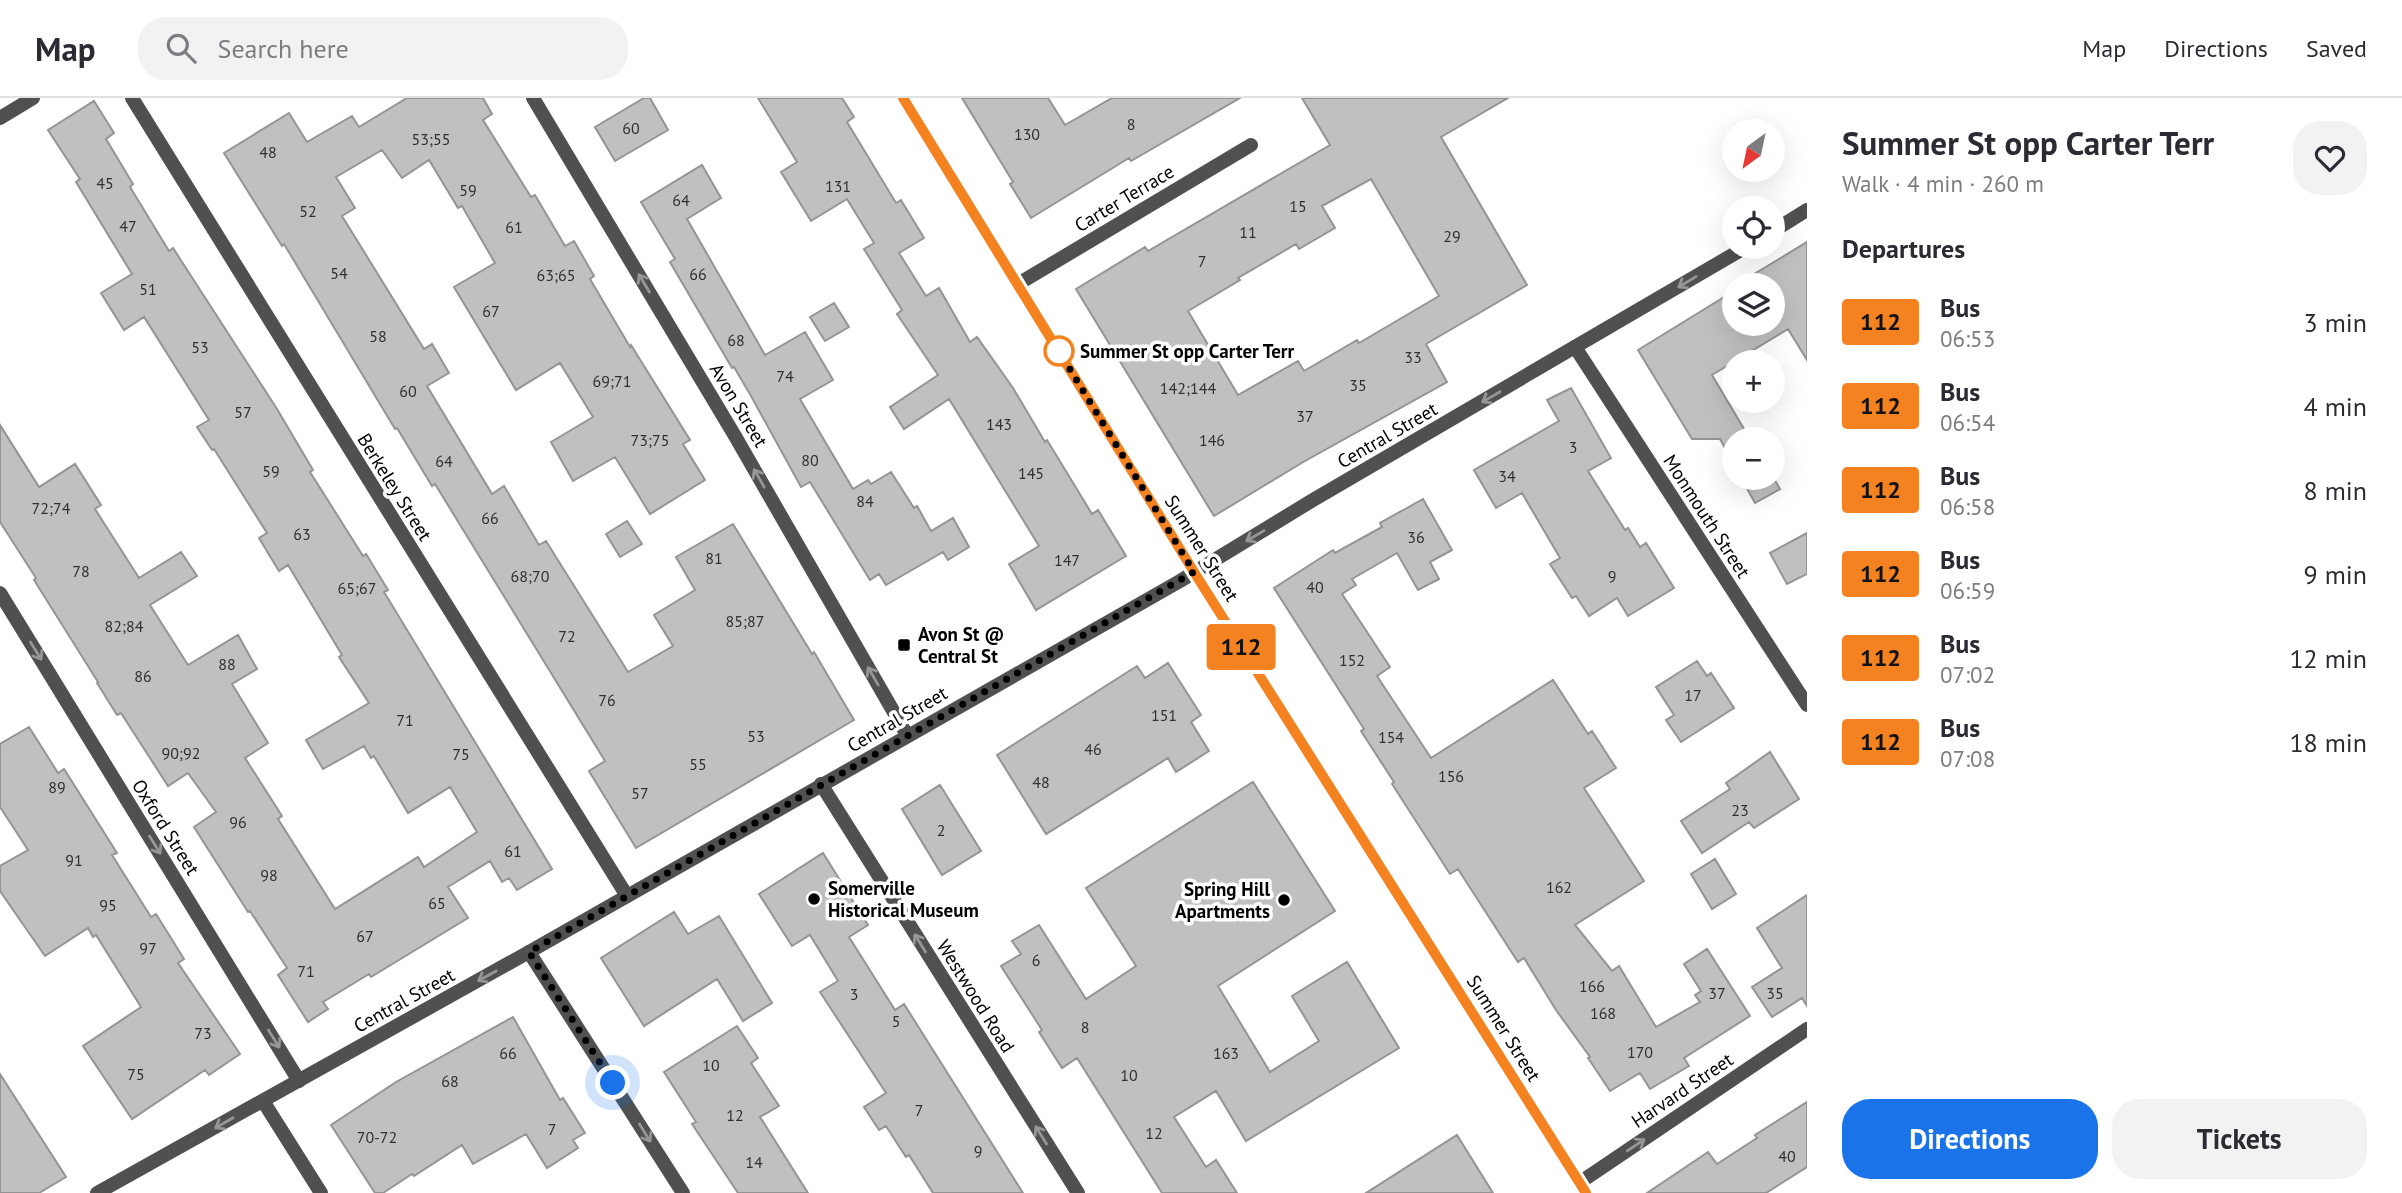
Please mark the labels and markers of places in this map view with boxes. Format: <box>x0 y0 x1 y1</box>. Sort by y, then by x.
marker: Summer St opp Carter Terr <box>1044 336 1074 366</box>
place label: Summer St opp Carter Terr <box>1080 339 1295 363</box>
place label: Avon St @ Central St <box>918 622 1004 668</box>
marker: Avon St @ Central St <box>896 637 912 653</box>
place label: Somerville Historical Museum <box>828 876 979 922</box>
place label: Spring Hill Apartments <box>1175 877 1270 923</box>
marker: Somerville Historical Museum <box>806 891 822 907</box>
marker: Spring Hill Apartments <box>1276 892 1292 908</box>

